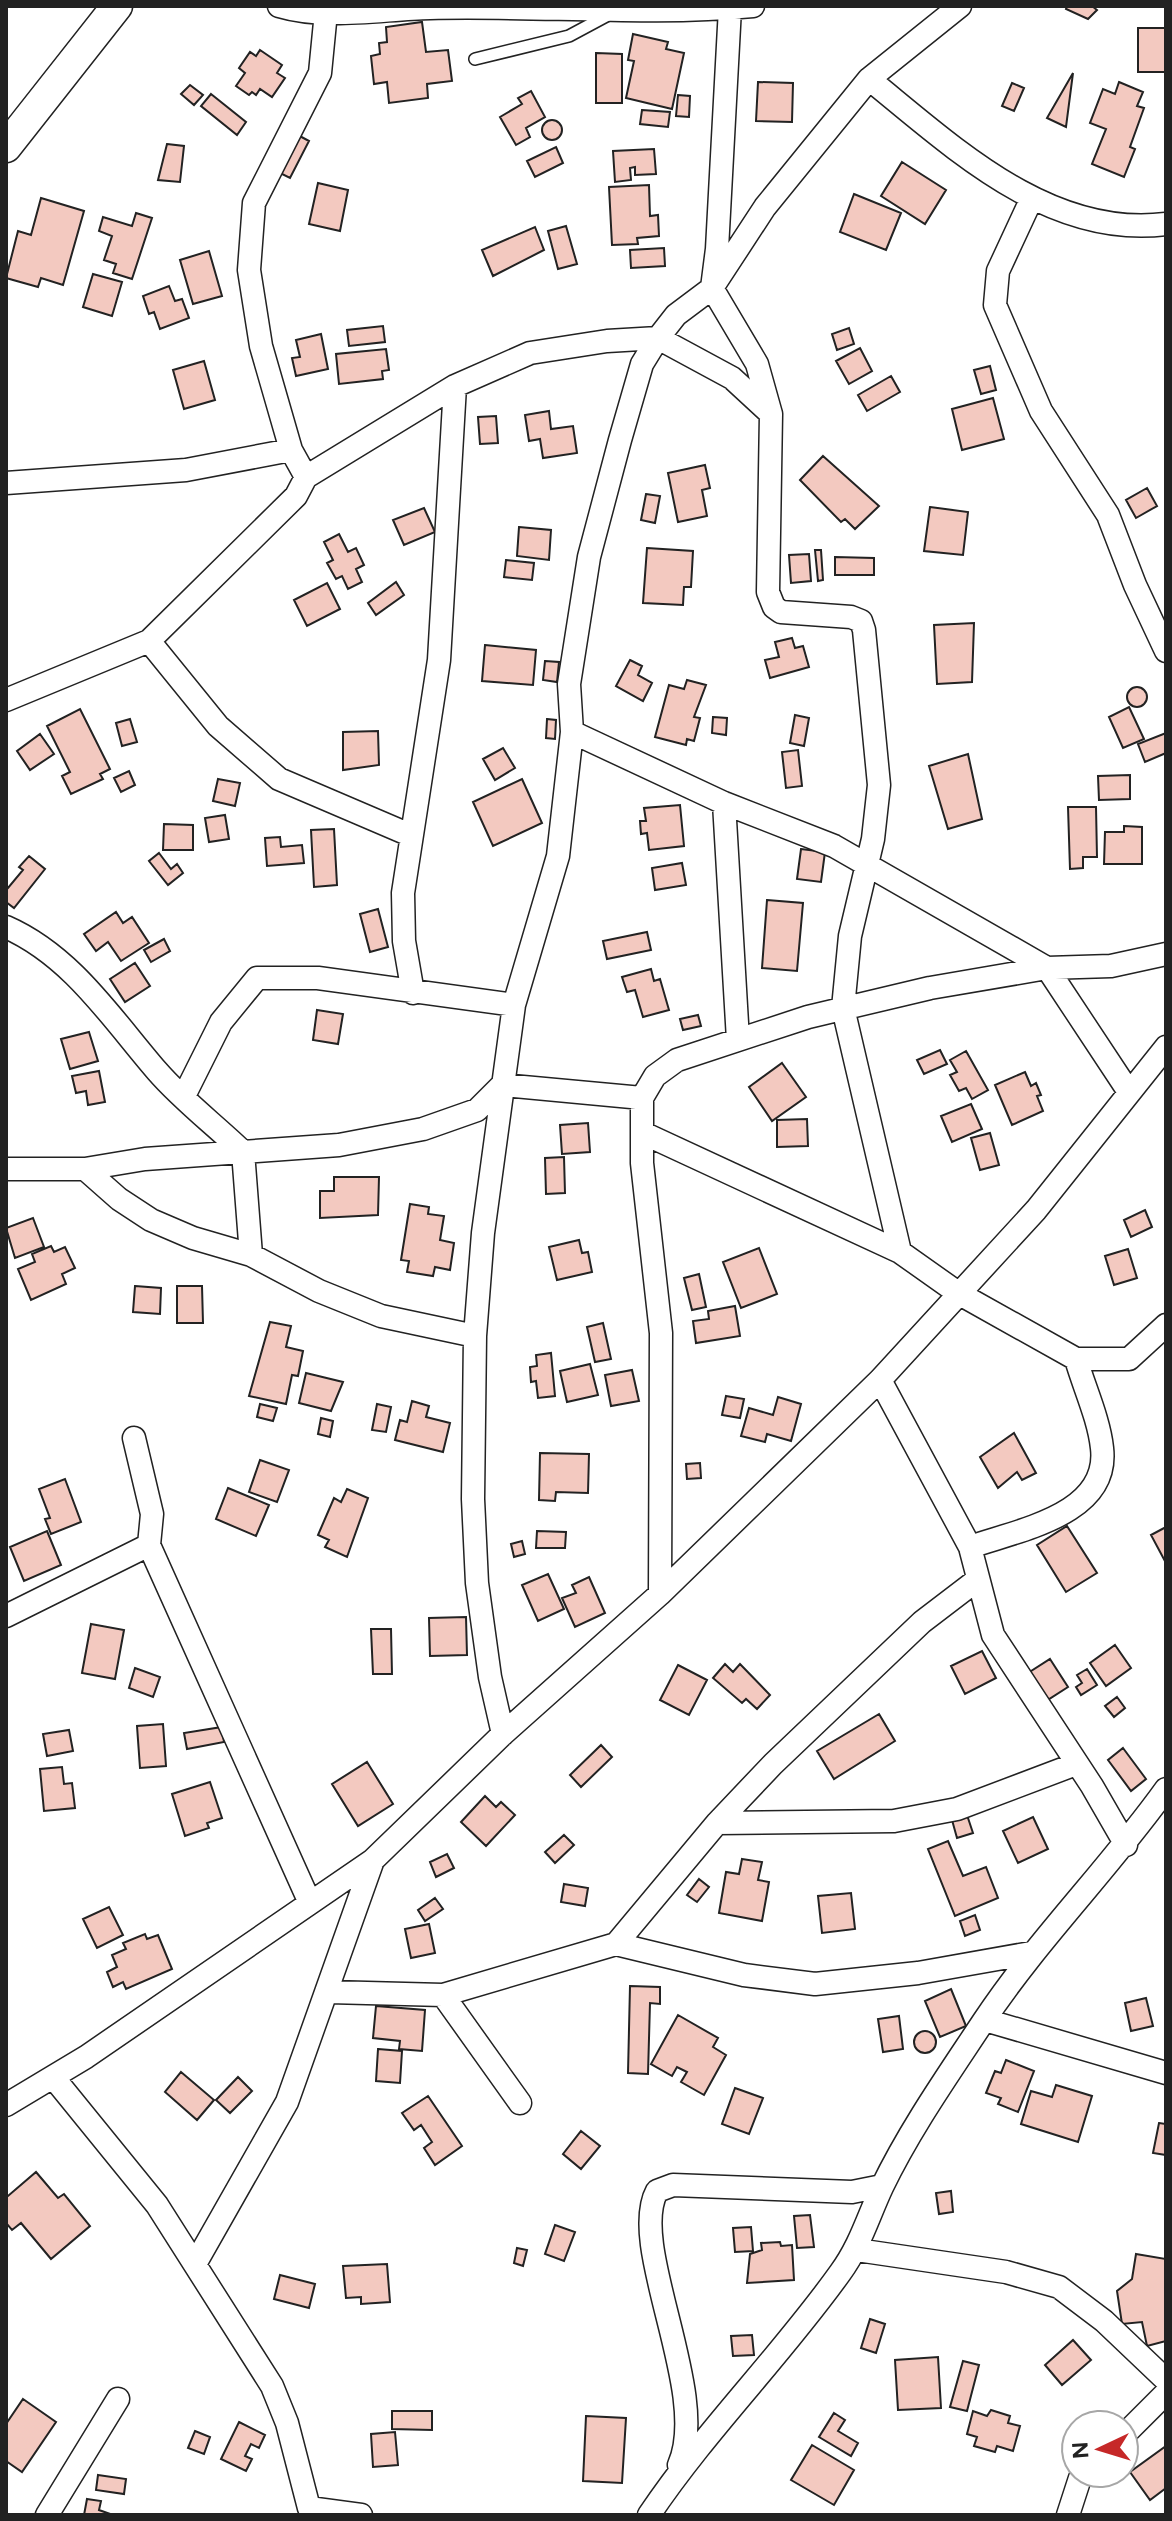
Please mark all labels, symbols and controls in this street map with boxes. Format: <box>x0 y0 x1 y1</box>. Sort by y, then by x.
north arrow <box>1060 2409 1140 2489</box>
text: N <box>1066 2441 1095 2460</box>

